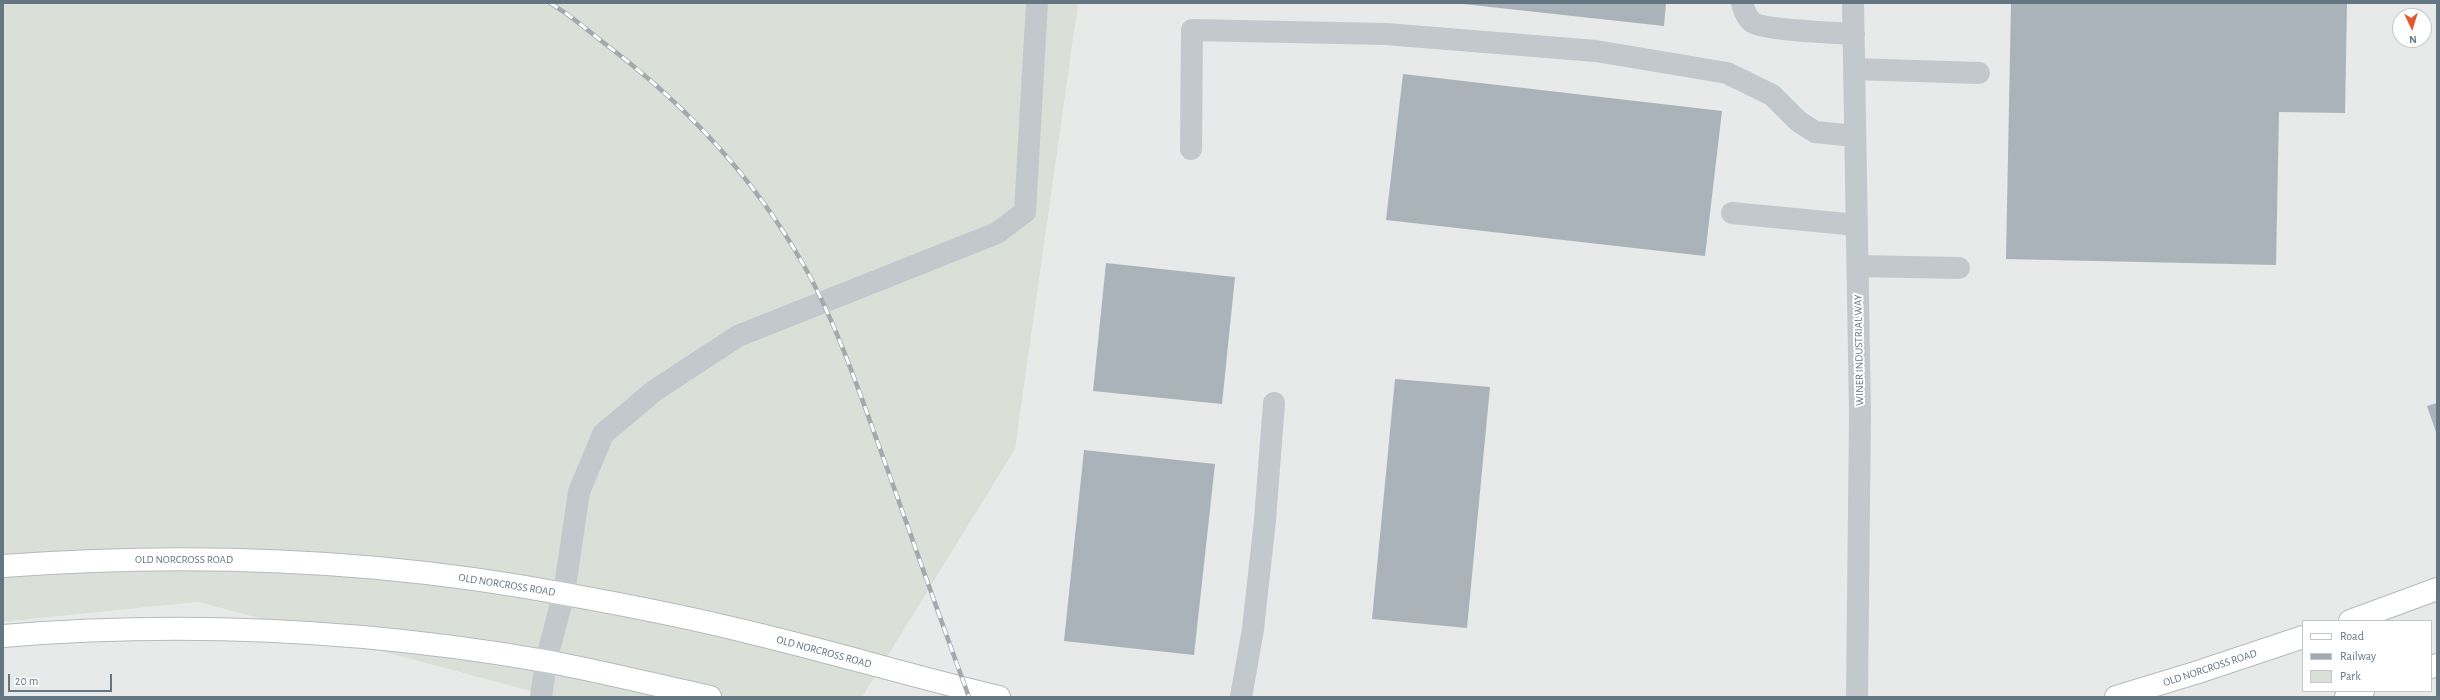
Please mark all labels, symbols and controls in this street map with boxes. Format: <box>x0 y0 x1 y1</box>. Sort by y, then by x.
north arrow <box>2392 8 2432 48</box>
text: N <box>2409 34 2417 45</box>
street label: WINER INDUSTRIAL WAY <box>1851 294 1867 406</box>
street label: OLD NORCROSS ROAD <box>135 553 233 567</box>
street label: OLD NORCROSS ROAD <box>458 571 556 599</box>
legend <box>2302 620 2432 692</box>
text: Road <box>2340 630 2364 642</box>
street label: OLD NORCROSS ROAD <box>775 633 873 671</box>
street label: OLD NORCROSS ROAD <box>2161 647 2259 689</box>
text: Railway <box>2340 650 2376 662</box>
scale bar <box>10 666 114 692</box>
text: Park <box>2340 670 2361 682</box>
text: 20 m <box>15 675 38 687</box>

